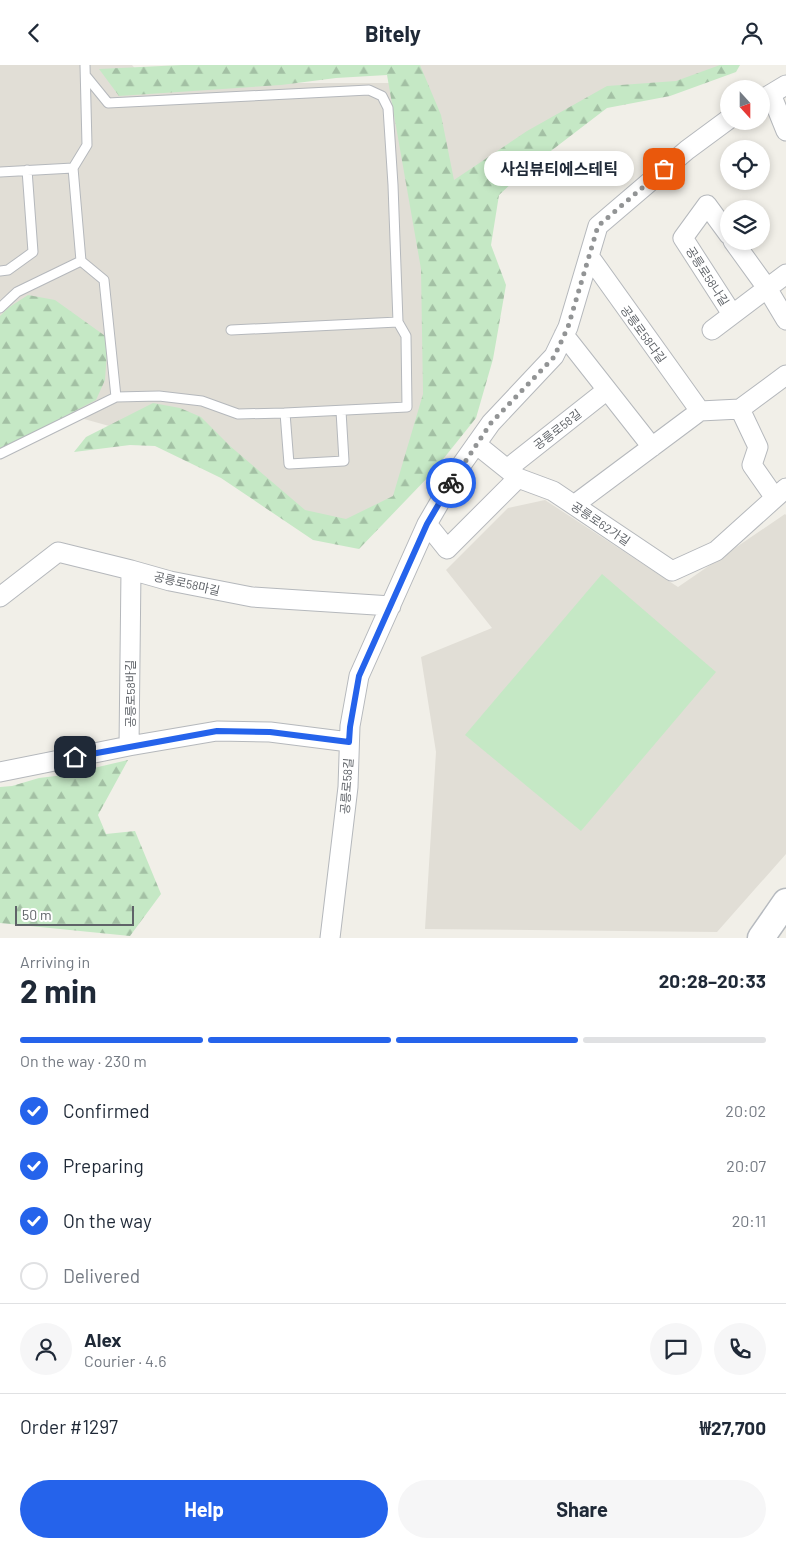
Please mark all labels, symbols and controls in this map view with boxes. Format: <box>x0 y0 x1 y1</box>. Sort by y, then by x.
icon: back <box>20 19 48 47</box>
icon: person <box>738 19 766 47</box>
text: Bitely <box>365 20 421 46</box>
north arrow <box>720 80 770 130</box>
map controls <box>720 80 770 250</box>
button: locate <box>720 140 770 190</box>
pin <box>643 148 685 190</box>
callout: 사심뷰티에스테틱 <box>484 151 634 187</box>
icon: bag <box>650 155 678 183</box>
text: 사심뷰티에스테틱 <box>500 159 618 178</box>
button: layers <box>720 200 770 250</box>
street label: 공릉로58나길 <box>684 244 732 308</box>
street label: 공릉로58다길 <box>618 303 670 365</box>
street label: 공릉로58길 <box>530 406 584 452</box>
courier <box>426 458 476 508</box>
icon: bike <box>437 469 465 497</box>
street label: 공릉로62가길 <box>569 498 633 548</box>
street label: 공릉로58마길 <box>152 569 222 597</box>
street label: 공릉로58바길 <box>123 660 137 728</box>
pin <box>54 736 96 778</box>
icon: home <box>61 743 89 771</box>
street label: 공릉로58길 <box>337 757 355 815</box>
scale bar <box>15 903 134 926</box>
text: 50 m <box>22 906 51 923</box>
text: Arriving in <box>20 952 90 971</box>
text: 20:28–20:33 <box>659 969 766 992</box>
text: 2 min <box>20 971 97 1009</box>
text: On the way · 230 m <box>20 1051 147 1070</box>
icon: check <box>20 1097 48 1125</box>
text: Confirmed <box>63 1099 150 1122</box>
text: 20:02 <box>725 1101 766 1120</box>
icon: check <box>20 1152 48 1180</box>
text: Preparing <box>63 1154 144 1177</box>
text: 20:07 <box>726 1156 766 1175</box>
icon: check <box>20 1207 48 1235</box>
text: On the way <box>63 1209 152 1232</box>
text: 20:11 <box>732 1211 766 1230</box>
text: Delivered <box>63 1264 140 1287</box>
button: person <box>20 1323 72 1375</box>
button: chat <box>650 1323 702 1375</box>
button: phone <box>714 1323 766 1375</box>
text: Alex <box>84 1328 122 1351</box>
text: Courier · 4.6 <box>84 1351 167 1370</box>
text: Order #1297 <box>20 1415 118 1438</box>
text: ₩27,700 <box>700 1416 766 1439</box>
button: Help <box>20 1480 388 1538</box>
button: Share <box>398 1480 766 1538</box>

